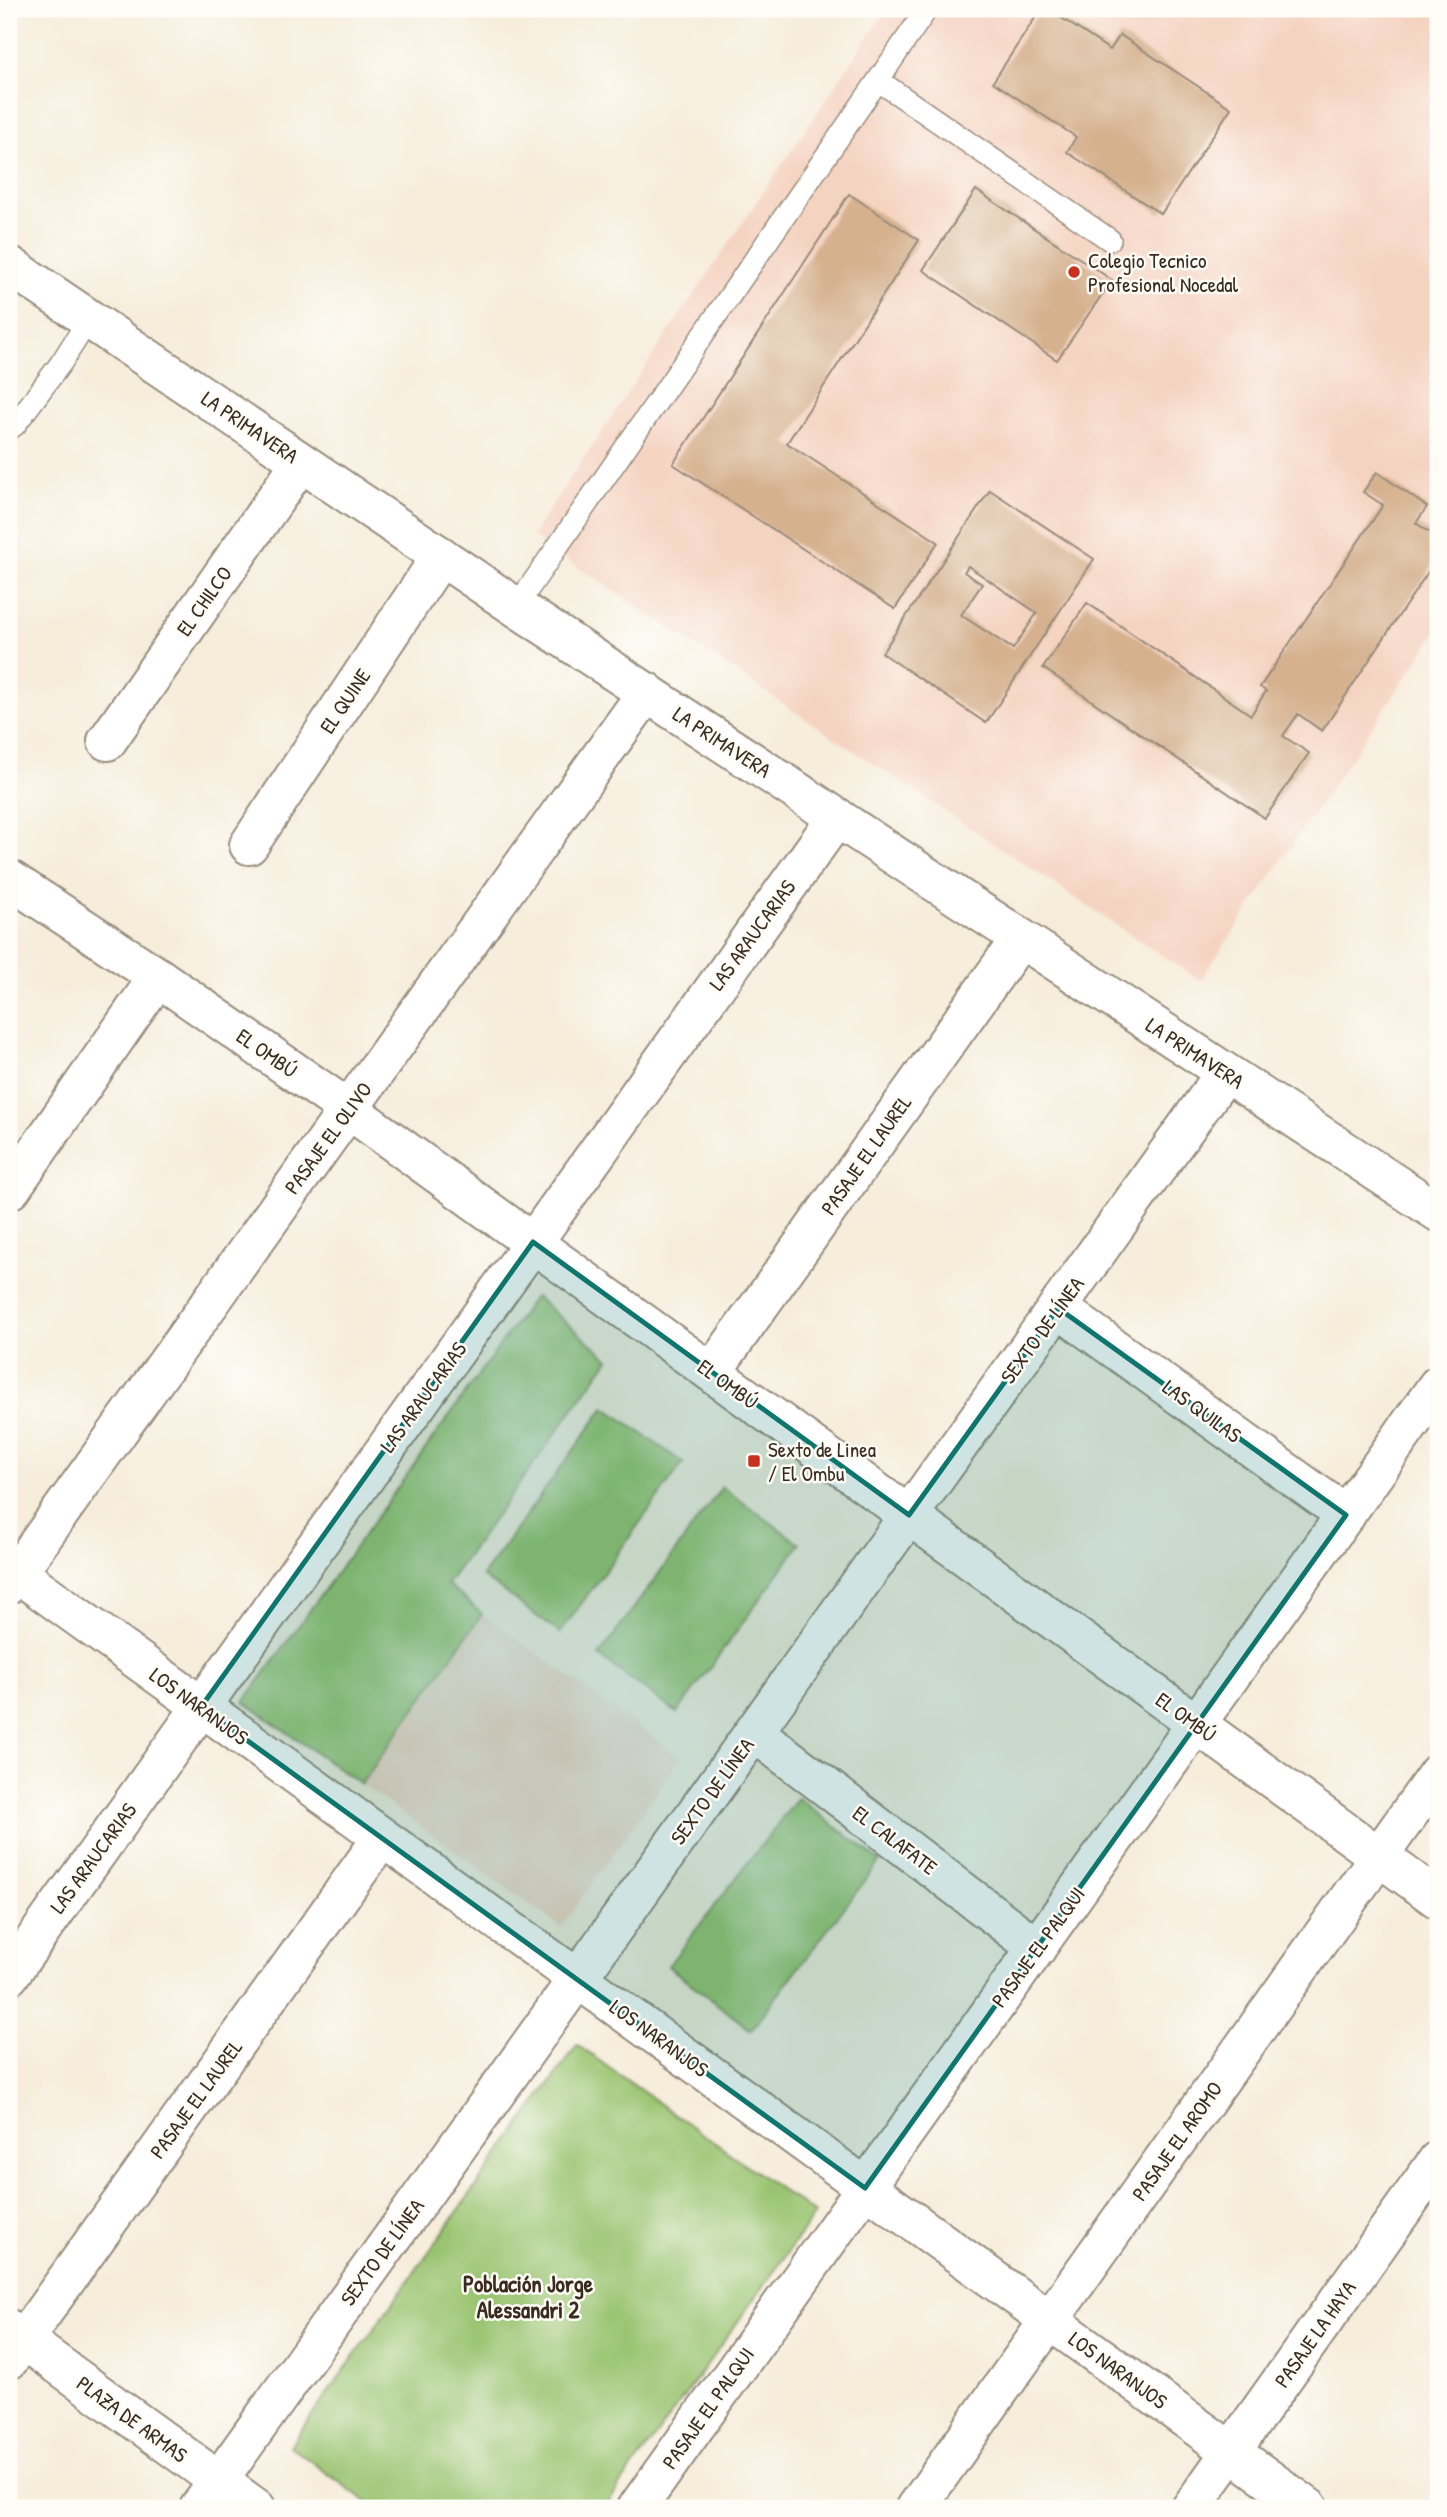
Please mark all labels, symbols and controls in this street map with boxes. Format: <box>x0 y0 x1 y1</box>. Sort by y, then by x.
place label: Colegio Tecnico Profesional Nocedal <box>1088 246 1239 299</box>
marker: Colegio Tecnico Profesional Nocedal <box>1066 264 1082 280</box>
street label: LA PRIMAVERA <box>196 384 304 470</box>
street label: EL CHILCO <box>169 560 239 642</box>
street label: EL QUINE <box>313 663 377 739</box>
street label: LA PRIMAVERA <box>668 700 776 784</box>
street label: LAS ARAUCARIAS <box>702 874 802 996</box>
street label: LA PRIMAVERA <box>1141 1011 1249 1095</box>
street label: EL OMBÚ <box>231 1022 303 1084</box>
street label: PASAJE EL OLIVO <box>277 1076 379 1200</box>
street label: PASAJE EL LAUREL <box>814 1089 918 1221</box>
street label: SEXTO DE LÍNEA <box>993 1271 1091 1389</box>
street label: LAS ARAUCARIAS <box>373 1336 473 1458</box>
street label: EL OMBÚ <box>692 1352 764 1416</box>
street label: LAS QUILAS <box>1157 1373 1247 1450</box>
place label: Sexto de Linea / El Ombu <box>768 1435 876 1488</box>
marker: Sexto de Linea / El Ombu <box>746 1453 762 1469</box>
street label: LOS NARANJOS <box>144 1660 254 1752</box>
street label: EL OMBÚ <box>1150 1685 1222 1749</box>
street label: SEXTO DE LÍNEA <box>663 1732 761 1850</box>
street label: LAS ARAUCARIAS <box>43 1797 143 1919</box>
street label: EL CALAFATE <box>847 1799 943 1881</box>
street label: PASAJE EL PALQUI <box>984 1881 1092 2013</box>
street label: LOS NARANJOS <box>604 1992 714 2084</box>
street label: PASAJE EL LAUREL <box>143 2034 249 2164</box>
street label: PASAJE EL AROMO <box>1125 2075 1229 2207</box>
street label: SEXTO DE LÍNEA <box>333 2193 431 2311</box>
district label: Población Jorge Alessandri 2 <box>463 2268 594 2325</box>
street label: PASAJE LA HAYA <box>1267 2275 1363 2393</box>
street label: LOS NARANJOS <box>1063 2324 1173 2416</box>
street label: PASAJE EL PALQUI <box>655 2341 761 2475</box>
street label: PLAZA DE ARMAS <box>71 2369 193 2469</box>

